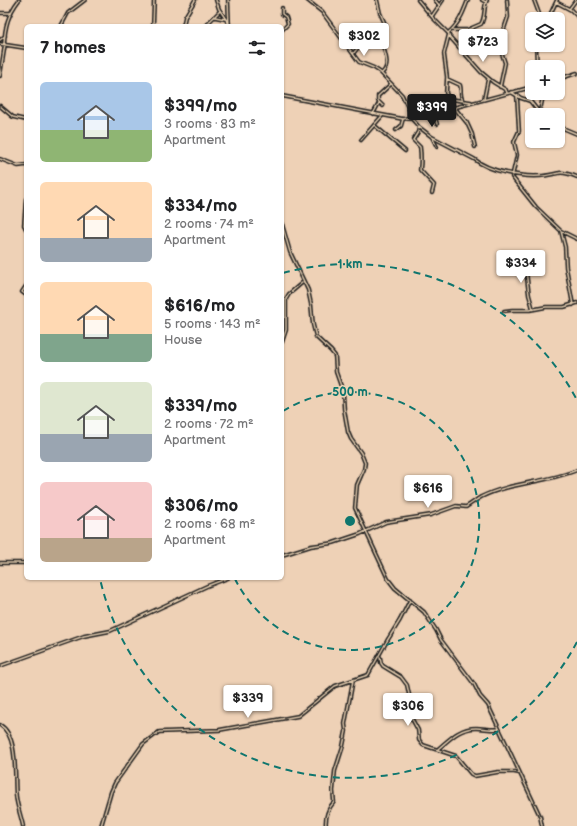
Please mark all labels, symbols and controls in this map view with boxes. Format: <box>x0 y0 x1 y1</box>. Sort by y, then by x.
map controls <box>525 12 565 148</box>
button: layers <box>525 12 565 52</box>
pin: $302 <box>340 23 388 57</box>
text: $302 <box>348 28 380 44</box>
pin: $723 <box>459 29 507 63</box>
text: $723 <box>468 34 498 50</box>
icon: filters <box>246 37 268 59</box>
text: 7 homes <box>40 38 106 58</box>
button: + <box>525 60 565 100</box>
pin: $399 <box>408 94 456 128</box>
text: $399/mo <box>164 96 237 116</box>
icon: home <box>72 98 120 146</box>
text: $399 <box>416 99 448 115</box>
button: − <box>525 108 565 148</box>
text: 3 rooms · 83 m² <box>164 116 256 132</box>
text: Apartment <box>164 132 225 148</box>
text: $334/mo <box>164 196 237 216</box>
icon: home <box>72 198 120 246</box>
text: 2 rooms · 74 m² <box>164 216 254 232</box>
text: Apartment <box>164 232 225 248</box>
pin: $334 <box>497 250 545 284</box>
text: $334 <box>505 255 537 271</box>
text: 1 km <box>338 257 362 272</box>
text: $616/mo <box>164 296 235 316</box>
icon: home <box>72 298 120 346</box>
text: 5 rooms · 143 m² <box>164 316 261 332</box>
text: House <box>164 332 202 348</box>
text: 500 m <box>332 385 368 400</box>
text: $339/mo <box>164 396 237 416</box>
icon: home <box>72 398 120 446</box>
text: 2 rooms · 72 m² <box>164 416 254 432</box>
text: Apartment <box>164 432 225 448</box>
pin: $616 <box>404 475 452 509</box>
text: $616 <box>413 480 443 496</box>
text: $306/mo <box>164 496 238 516</box>
icon: home <box>72 498 120 546</box>
centre of rings <box>343 514 357 528</box>
text: 2 rooms · 68 m² <box>164 516 255 532</box>
text: Apartment <box>164 532 225 548</box>
pin: $339 <box>224 685 272 719</box>
text: $339 <box>232 690 264 706</box>
pin: $306 <box>384 693 432 727</box>
text: $306 <box>392 698 424 714</box>

